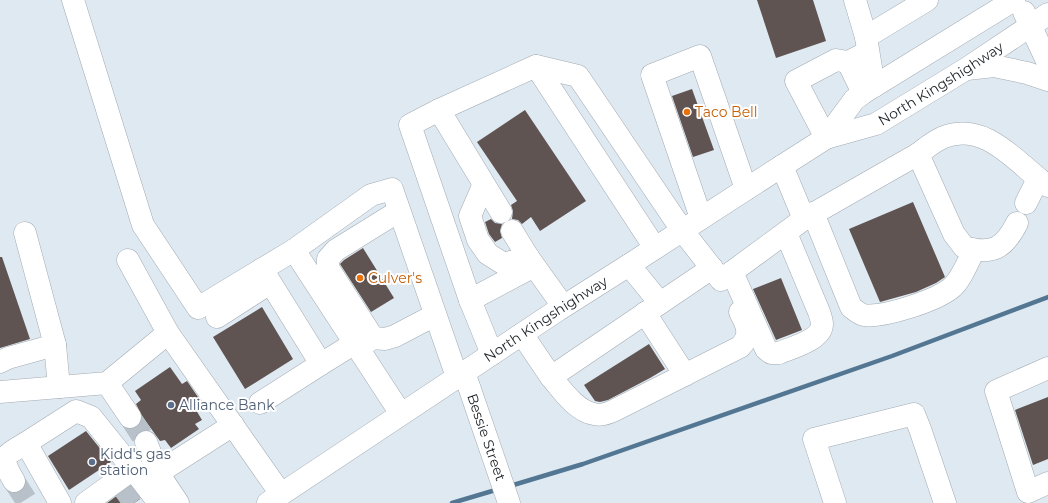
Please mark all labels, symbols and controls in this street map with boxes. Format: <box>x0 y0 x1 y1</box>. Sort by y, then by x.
street label: North Kingshighway <box>875 37 1007 130</box>
place label: Taco Bell <box>695 103 758 121</box>
marker: Taco Bell <box>682 107 692 117</box>
place label: Culver's <box>368 269 422 287</box>
street label: North Kingshighway <box>480 272 611 366</box>
marker: Culver's <box>355 273 365 283</box>
street label: Bessie Street <box>463 391 510 484</box>
place label: Alliance Bank <box>179 396 275 414</box>
marker: Alliance Bank <box>166 400 176 410</box>
place label: Kidd's gas station <box>100 445 171 479</box>
marker: Kidd's gas station <box>87 457 97 467</box>

